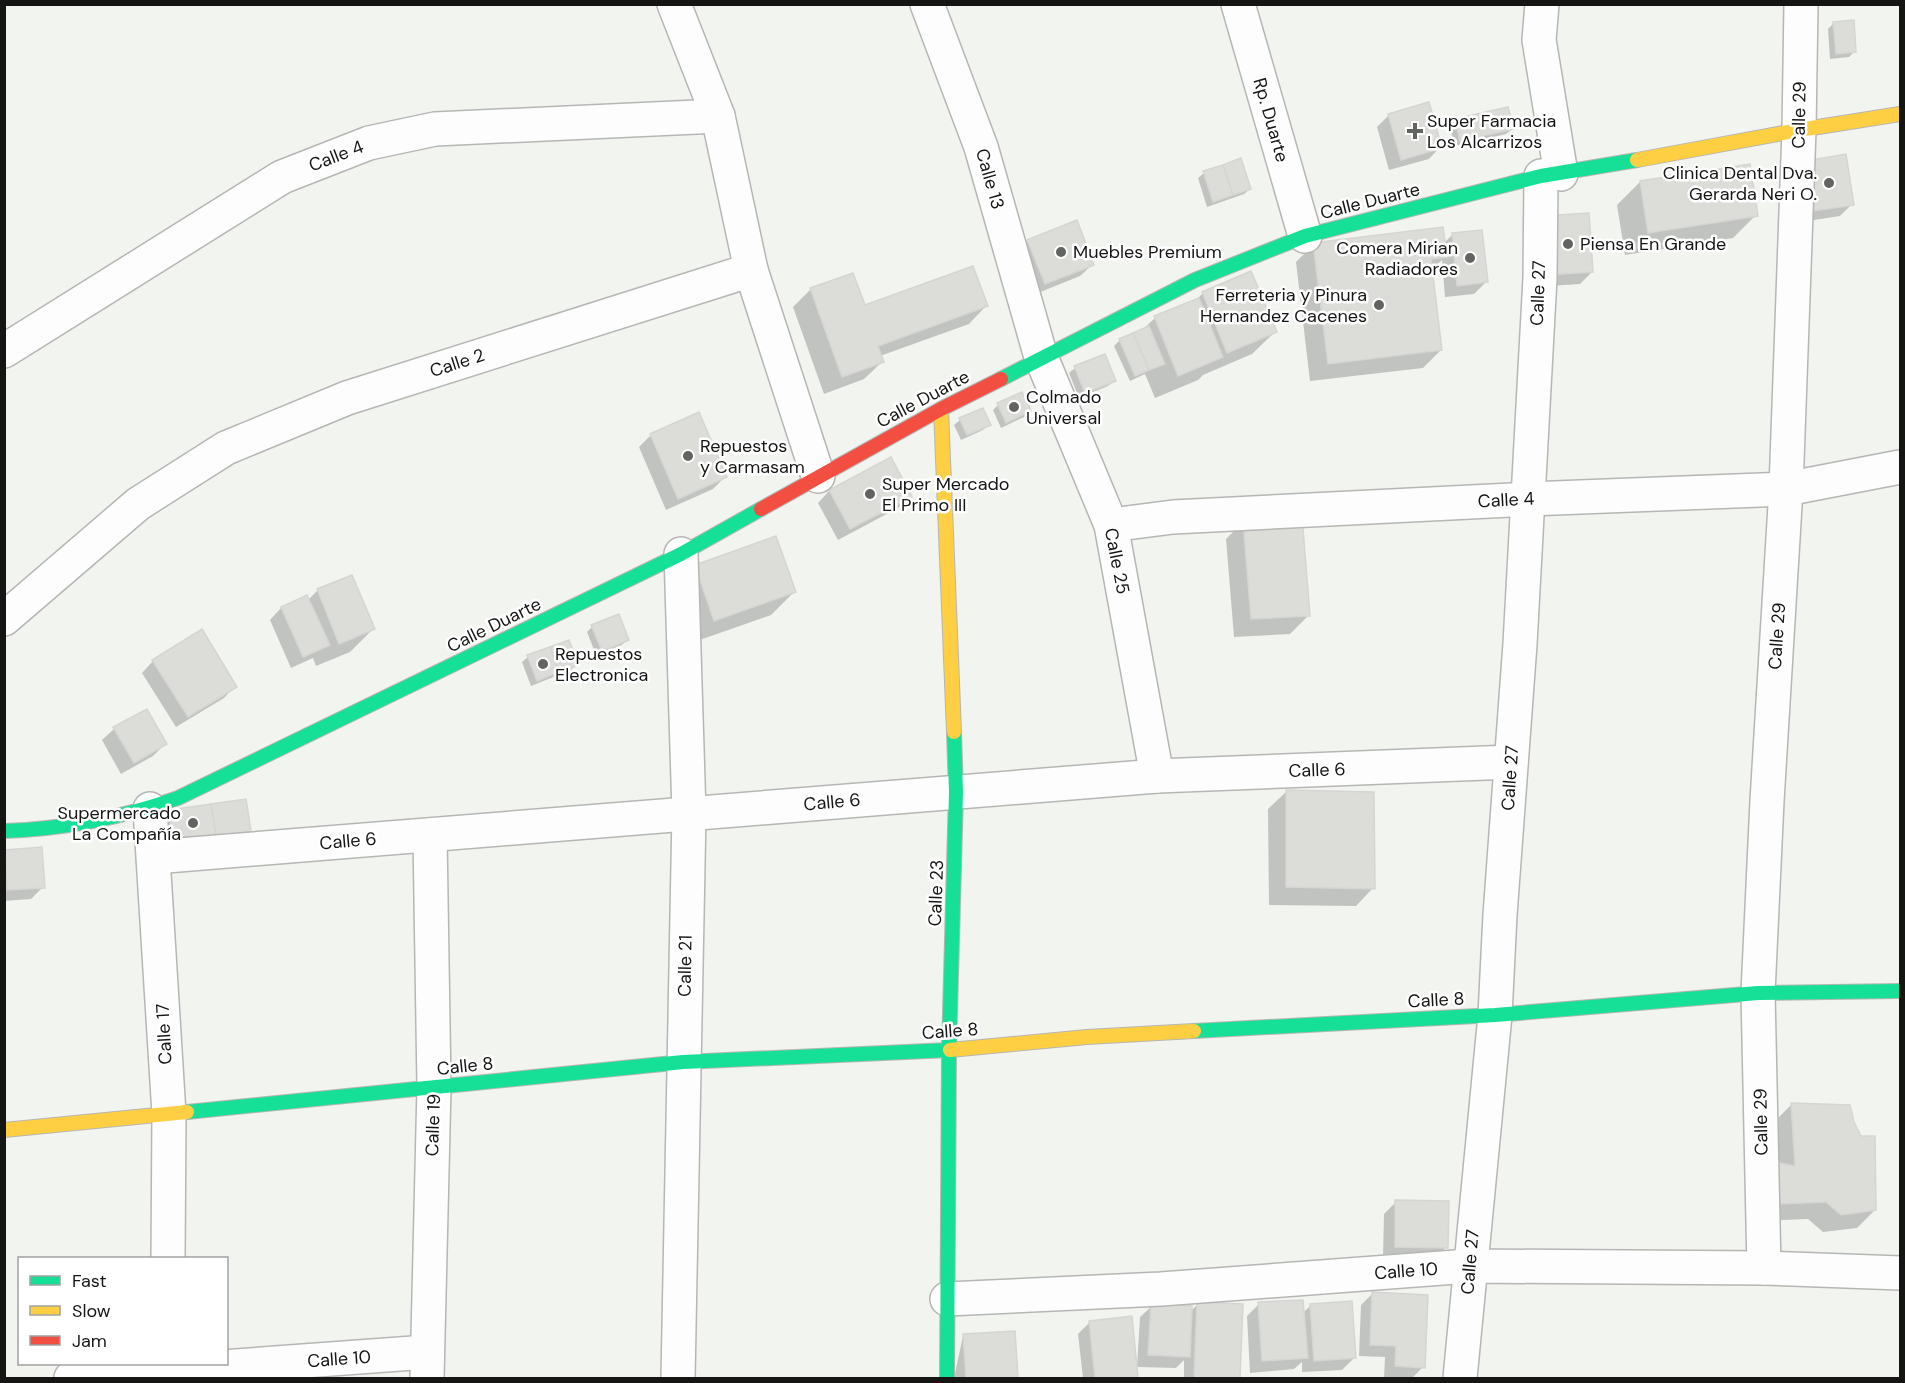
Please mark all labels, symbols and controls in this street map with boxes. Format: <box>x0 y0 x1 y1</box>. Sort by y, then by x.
street label: Rp. Duarte <box>1248 75 1294 165</box>
street label: Calle 29 <box>1786 81 1812 149</box>
place label: Super Farmacia Los Alcarrizos <box>1427 109 1556 154</box>
marker: Super Farmacia Los Alcarrizos <box>1408 124 1422 138</box>
street label: Calle 4 <box>305 135 367 177</box>
street label: Calle 13 <box>970 146 1010 212</box>
place label: Clinica Dental Dva. Gerarda Neri O. <box>1663 161 1817 206</box>
marker: Clinica Dental Dva. Gerarda Neri O. <box>1822 176 1836 190</box>
street label: Calle Duarte <box>1318 177 1422 225</box>
place label: Piensa En Grande <box>1580 232 1726 256</box>
place label: Comera Mirian Radiadores <box>1336 236 1458 281</box>
marker: Piensa En Grande <box>1561 237 1575 251</box>
place label: Muebles Premium <box>1073 240 1222 264</box>
marker: Muebles Premium <box>1054 245 1068 259</box>
marker: Comera Mirian Radiadores <box>1463 251 1477 265</box>
street label: Calle 27 <box>1525 260 1551 326</box>
place label: Ferreteria y Pinura Hernandez Cacenes <box>1200 283 1367 328</box>
marker: Ferreteria y Pinura Hernandez Cacenes <box>1372 298 1386 312</box>
street label: Calle 2 <box>427 343 487 383</box>
street label: Calle Duarte <box>872 364 974 434</box>
place label: Colmado Universal <box>1026 385 1101 430</box>
marker: Colmado Universal <box>1007 400 1021 414</box>
place label: Repuestos y Carmasam <box>700 434 805 479</box>
marker: Repuestos y Carmasam <box>681 449 695 463</box>
place label: Super Mercado El Primo III <box>882 472 1009 517</box>
marker: Super Mercado El Primo III <box>863 487 877 501</box>
street label: Calle 4 <box>1477 487 1535 513</box>
street label: Calle 25 <box>1099 526 1135 596</box>
street label: Calle Duarte <box>443 592 545 658</box>
street label: Calle 29 <box>1763 602 1791 670</box>
place label: Repuestos Electronica <box>555 642 648 687</box>
marker: Repuestos Electronica <box>536 657 550 671</box>
street label: Calle 27 <box>1496 745 1524 811</box>
street label: Calle 6 <box>1288 757 1346 783</box>
street label: Calle 6 <box>803 788 861 816</box>
place label: Supermercado La Compañía <box>57 801 181 846</box>
marker: Supermercado La Compañía <box>186 816 200 830</box>
street label: Calle 6 <box>319 827 377 855</box>
street label: Calle 23 <box>923 859 949 927</box>
street label: Calle 21 <box>672 935 698 997</box>
street label: Calle 8 <box>1407 987 1465 1013</box>
street label: Calle 17 <box>150 1003 178 1065</box>
street label: Calle 8 <box>921 1017 979 1045</box>
street label: Calle 8 <box>436 1051 494 1081</box>
street label: Calle 29 <box>1748 1088 1774 1156</box>
street label: Calle 19 <box>420 1093 446 1157</box>
street label: Calle 27 <box>1455 1228 1485 1296</box>
legend <box>18 1257 228 1365</box>
street label: Calle 10 <box>1373 1257 1439 1285</box>
text: Fast <box>72 1269 107 1293</box>
text: Slow <box>72 1299 111 1323</box>
text: Jam <box>72 1329 107 1353</box>
street label: Calle 10 <box>306 1345 372 1373</box>

